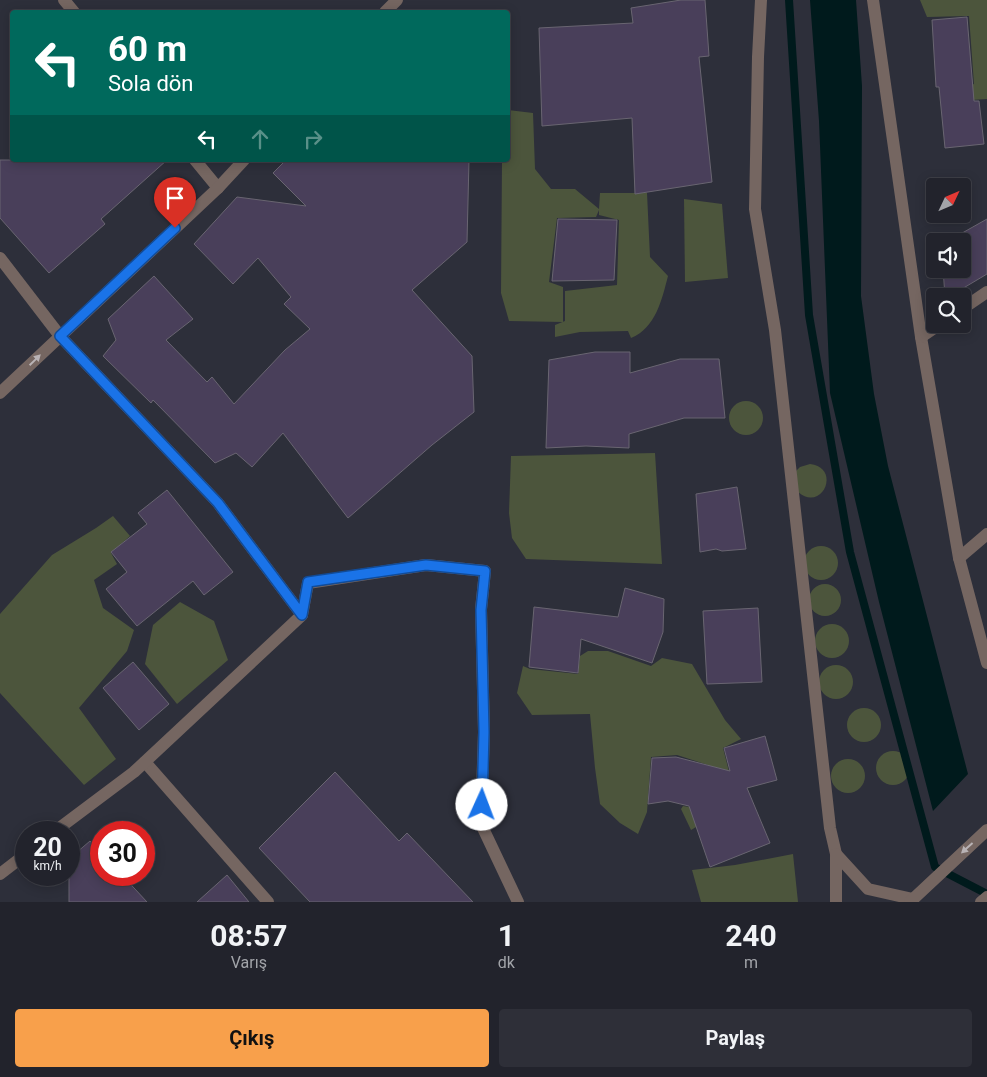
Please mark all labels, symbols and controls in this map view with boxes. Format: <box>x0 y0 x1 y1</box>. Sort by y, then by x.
text: 60 m <box>108 29 187 70</box>
icon: left <box>25 30 90 95</box>
text: Sola dön <box>108 71 194 96</box>
icon: left <box>193 125 221 153</box>
icon: ahead <box>246 125 274 153</box>
icon: right <box>299 125 327 153</box>
pin <box>154 177 196 228</box>
north arrow <box>926 178 971 222</box>
map controls <box>926 178 971 333</box>
icon: arrive <box>161 184 189 212</box>
button: sound <box>926 233 971 278</box>
button: search <box>926 288 971 333</box>
one-way arrow <box>29 354 41 366</box>
position arrow <box>455 778 507 830</box>
speed limit sign: 30 <box>90 821 155 886</box>
text: 20 <box>33 833 62 862</box>
one-way arrow <box>961 842 973 854</box>
text: km/h <box>33 859 62 873</box>
text: 08:57 <box>210 918 288 953</box>
text: 1 <box>498 918 515 953</box>
text: 240 <box>725 918 777 953</box>
text: Varış <box>231 953 267 972</box>
text: dk <box>498 953 515 972</box>
text: m <box>744 953 758 972</box>
button: Çıkış <box>15 1009 489 1067</box>
button: Paylaş <box>499 1009 972 1067</box>

